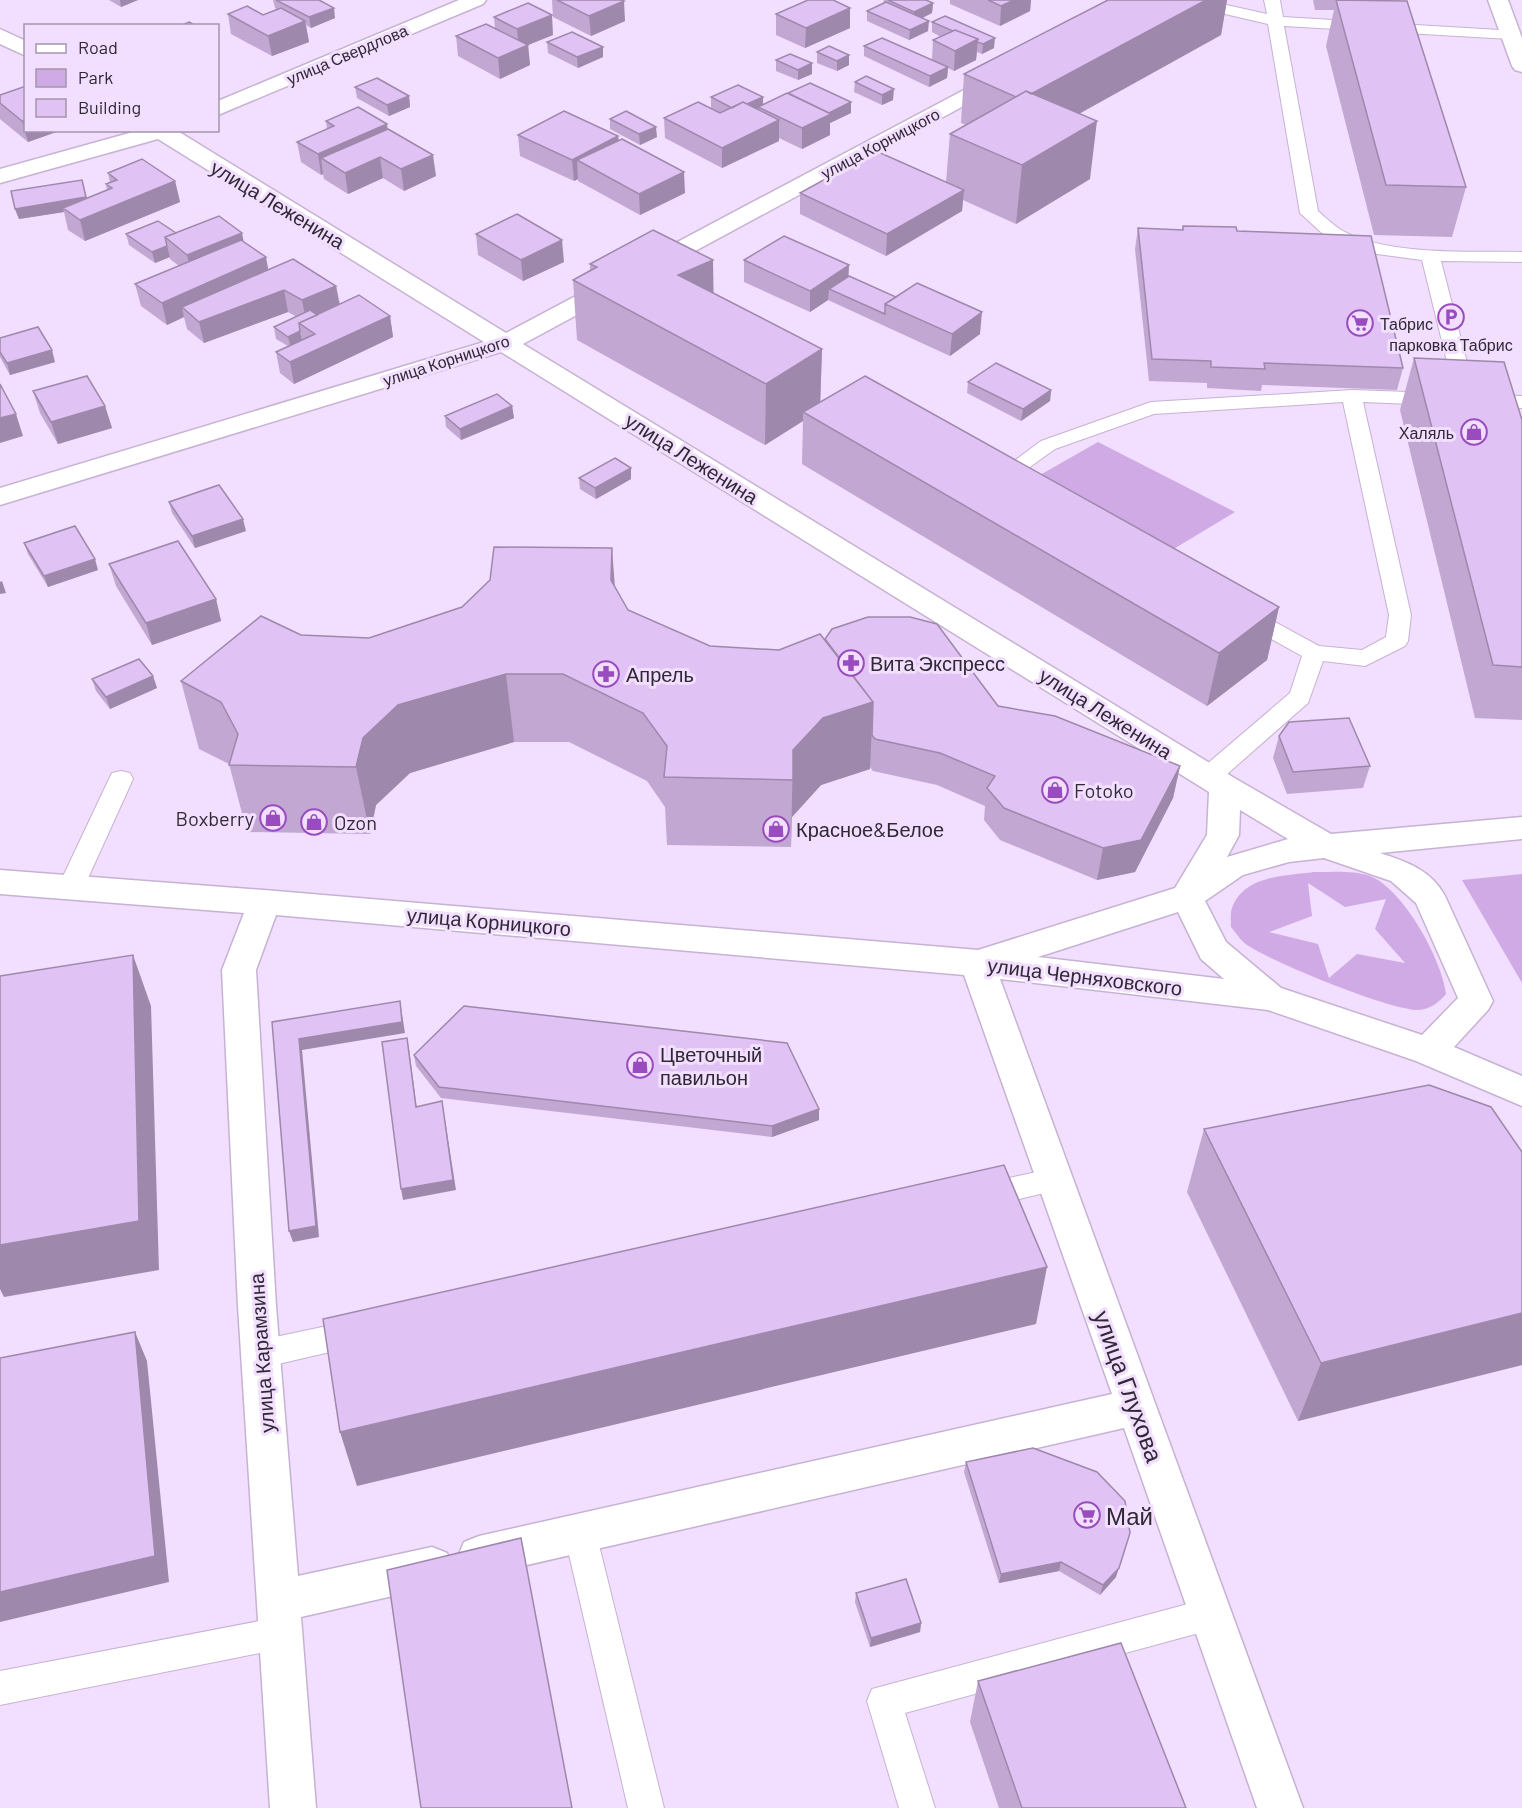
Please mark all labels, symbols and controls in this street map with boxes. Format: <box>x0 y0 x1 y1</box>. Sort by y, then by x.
street label: улица Свердлова <box>284 20 410 88</box>
legend <box>24 24 219 132</box>
text: Road <box>78 36 118 58</box>
text: Park <box>78 66 113 88</box>
text: Building <box>78 96 141 118</box>
street label: улица Корницкого <box>817 104 943 182</box>
street label: улица Леженина <box>207 155 350 254</box>
parking icon: парковка Табрис <box>1436 302 1466 332</box>
supermarket icon: Табрис <box>1345 308 1375 338</box>
place label: Табрис <box>1380 314 1433 333</box>
street label: улица Корницкого <box>380 331 512 389</box>
place label: парковка Табрис <box>1389 335 1513 354</box>
street label: улица Леженина <box>621 408 764 509</box>
shop icon: Халяль <box>1459 417 1489 447</box>
place label: Халяль <box>1399 423 1454 442</box>
pharmacy icon: Вита Экспресс <box>836 648 866 678</box>
place label: Вита Экспресс <box>870 651 1005 675</box>
pharmacy icon: Апрель <box>591 659 621 689</box>
place label: Апрель <box>626 662 694 686</box>
street label: улица Леженина <box>1035 663 1178 764</box>
shop icon: Fotoko <box>1040 775 1070 805</box>
place label: Fotoko <box>1074 778 1134 802</box>
shop icon: Boxberry <box>258 803 288 833</box>
place label: Boxberry <box>175 806 254 830</box>
shop icon: Ozon <box>299 807 329 837</box>
place label: Ozon <box>334 810 377 834</box>
shop icon: Красное&Белое <box>761 814 791 844</box>
place label: Красное&Белое <box>796 817 944 841</box>
street label: улица Корницкого <box>406 902 572 940</box>
street label: улица Черняховского <box>986 952 1184 1000</box>
place label: Цветочный павильон <box>660 1042 762 1089</box>
shop icon: Цветочный павильон <box>625 1050 655 1080</box>
street label: улица Карамзина <box>243 1271 279 1434</box>
street label: улица Глухова <box>1088 1306 1170 1466</box>
supermarket icon: Май <box>1072 1500 1102 1530</box>
place label: Май <box>1106 1501 1153 1530</box>

